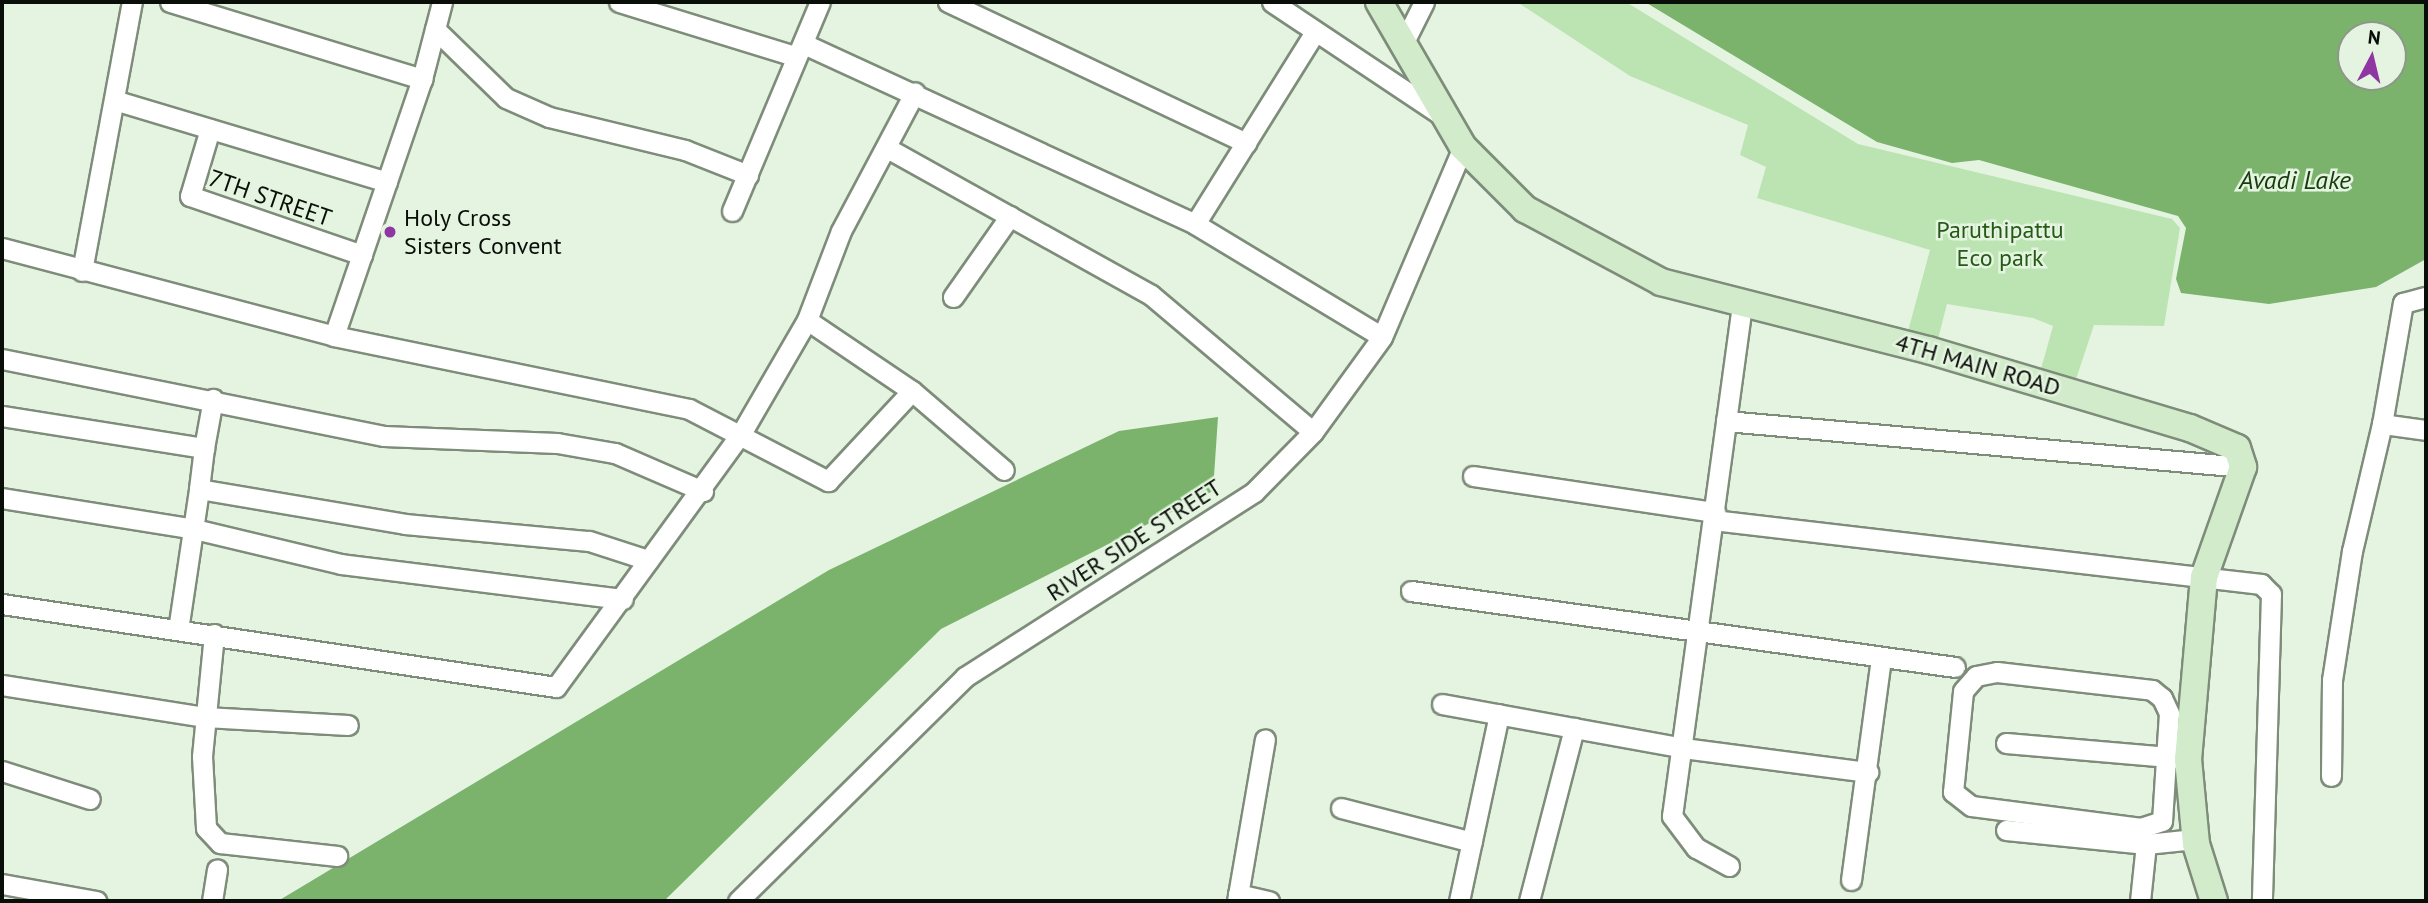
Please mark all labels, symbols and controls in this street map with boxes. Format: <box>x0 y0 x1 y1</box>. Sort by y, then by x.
north arrow <box>2337 21 2407 91</box>
text: N <box>2367 24 2382 50</box>
street label: 7TH STREET <box>205 163 335 233</box>
water label: Avadi Lake <box>2239 164 2351 196</box>
place label: Holy Cross Sisters Convent <box>404 204 562 260</box>
park label: Paruthipattu Eco park <box>1936 216 2064 272</box>
marker: Holy Cross Sisters Convent <box>382 224 398 240</box>
street label: 4TH MAIN ROAD <box>1892 328 2064 402</box>
street label: RIVER SIDE STREET <box>1041 473 1227 607</box>

